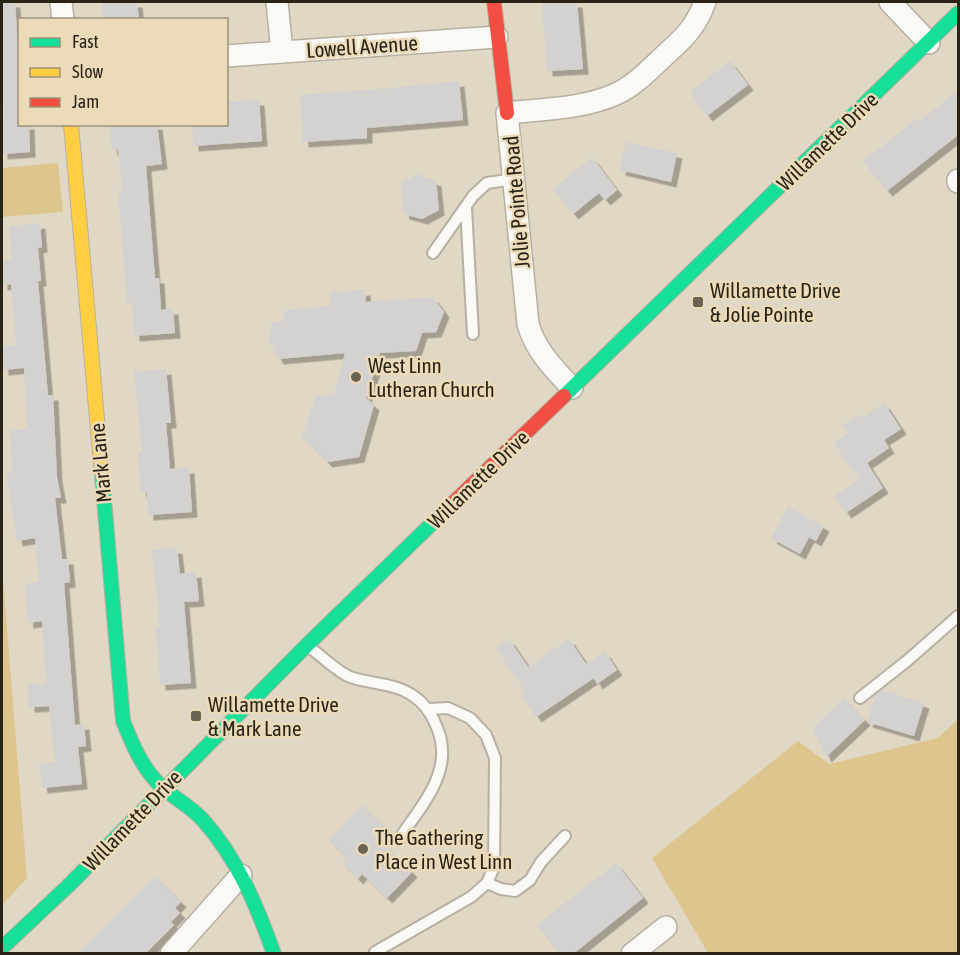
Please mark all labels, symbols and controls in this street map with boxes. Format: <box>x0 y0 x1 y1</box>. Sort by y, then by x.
legend <box>18 18 228 126</box>
street label: Lowell Avenue <box>305 30 419 62</box>
text: Fast <box>72 31 99 52</box>
text: Slow <box>72 61 103 82</box>
street label: Willamette Drive <box>772 87 882 195</box>
text: Jam <box>72 91 99 112</box>
street label: Jolie Pointe Road <box>498 135 534 269</box>
place label: Willamette Drive & Jolie Pointe <box>710 278 841 326</box>
marker: Willamette Drive & Jolie Pointe <box>691 295 705 309</box>
place label: West Linn Lutheran Church <box>368 353 495 401</box>
marker: West Linn Lutheran Church <box>349 370 363 384</box>
street label: Mark Lane <box>85 422 115 504</box>
street label: Willamette Drive <box>423 425 533 533</box>
place label: Willamette Drive & Mark Lane <box>208 692 339 740</box>
marker: Willamette Drive & Mark Lane <box>189 709 203 723</box>
street label: Willamette Drive <box>78 765 186 875</box>
place label: The Gathering Place in West Linn <box>375 825 513 873</box>
marker: The Gathering Place in West Linn <box>356 842 370 856</box>

